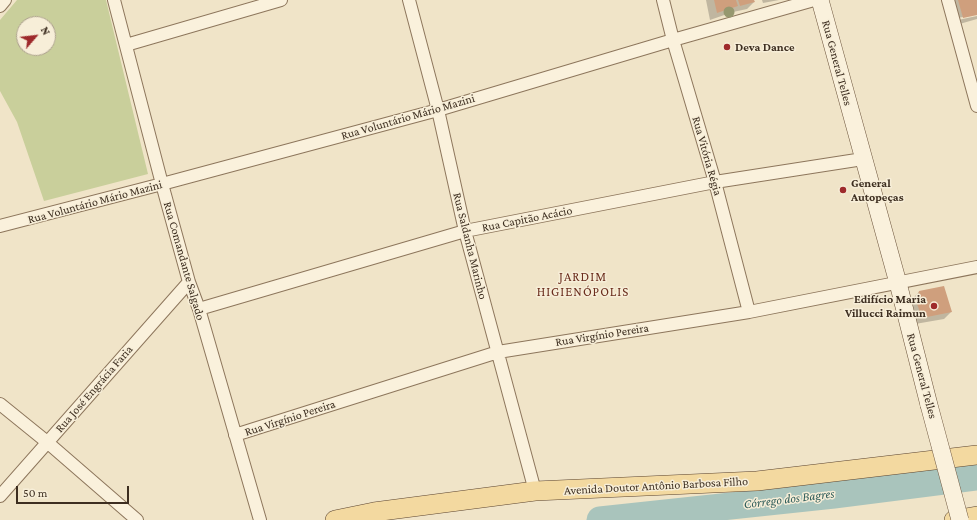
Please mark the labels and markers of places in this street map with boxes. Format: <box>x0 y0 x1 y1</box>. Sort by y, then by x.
place label: Deva Dance <box>735 40 795 54</box>
marker: Deva Dance <box>722 42 732 52</box>
place label: General Autopeças <box>851 176 904 204</box>
marker: General Autopeças <box>838 185 848 195</box>
place label: Edifício Maria Villucci Raimun <box>845 292 926 320</box>
marker: Edifício Maria Villucci Raimun <box>929 301 939 311</box>

